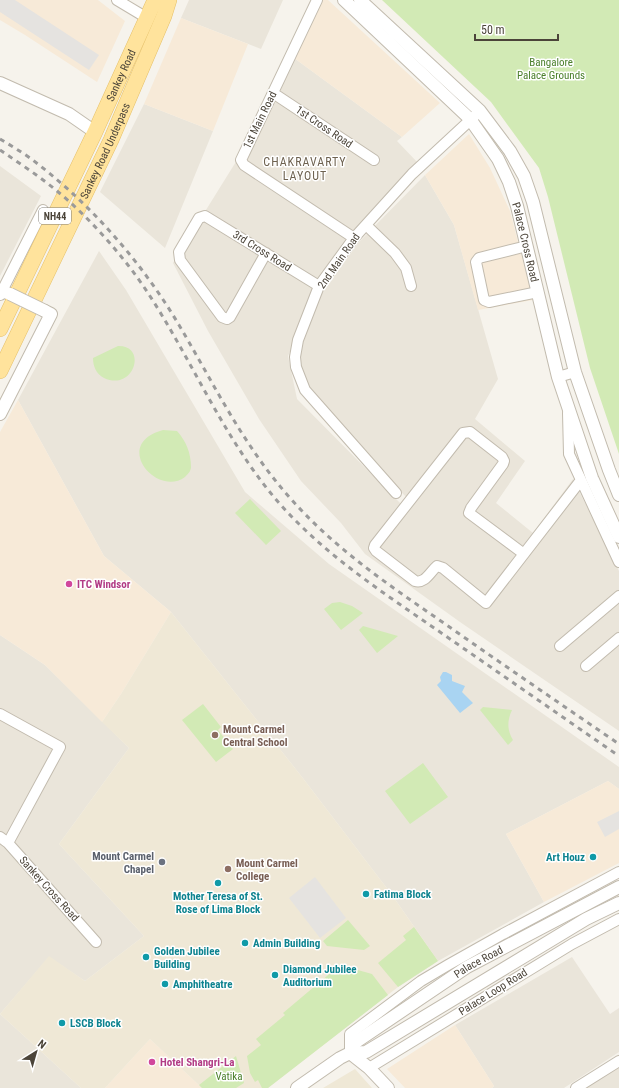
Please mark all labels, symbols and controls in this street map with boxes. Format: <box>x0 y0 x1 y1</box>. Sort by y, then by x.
scale bar <box>475 16 558 42</box>
text: 50 m <box>481 23 505 37</box>
street label: Sankey Road <box>103 47 138 103</box>
park label: Bangalore Palace Grounds <box>517 56 585 82</box>
street label: 1st Main Road <box>241 89 279 151</box>
street label: Sankey Road Underpass <box>77 101 133 201</box>
street label: 1st Cross Road <box>293 103 355 151</box>
district label: CHAKRAVARTY LAYOUT <box>263 155 347 183</box>
street label: Palace Cross Road <box>510 200 541 283</box>
road number: NH44 <box>39 208 71 224</box>
street label: 3rd Cross Road <box>230 228 294 274</box>
street label: 2nd Main Road <box>315 231 363 291</box>
place label: ITC Windsor <box>77 578 131 591</box>
marker: ITC Windsor <box>64 579 74 589</box>
place label: Mount Carmel Central School <box>223 723 288 749</box>
marker: Mount Carmel Central School <box>210 730 220 740</box>
place label: Mount Carmel Chapel <box>92 850 154 876</box>
place label: Art Houz <box>546 851 585 864</box>
marker: Art Houz <box>588 852 598 862</box>
street label: Sankey Cross Road <box>16 854 82 924</box>
marker: Mount Carmel Chapel <box>157 857 167 867</box>
place label: Mount Carmel College <box>236 857 298 883</box>
marker: Mount Carmel College <box>223 864 233 874</box>
marker: Mother Teresa of St. Rose of Lima Block <box>213 878 223 888</box>
place label: Fatima Block <box>374 888 432 901</box>
marker: Fatima Block <box>361 889 371 899</box>
place label: Mother Teresa of St. Rose of Lima Block <box>173 890 263 916</box>
place label: Admin Building <box>253 937 320 950</box>
marker: Admin Building <box>240 938 250 948</box>
street label: Palace Road <box>451 943 505 981</box>
place label: Golden Jubilee Building <box>154 945 220 971</box>
marker: Golden Jubilee Building <box>141 952 151 962</box>
place label: Diamond Jubilee Auditorium <box>283 963 357 989</box>
street label: Palace Loop Road <box>456 966 530 1018</box>
marker: Diamond Jubilee Auditorium <box>270 970 280 980</box>
place label: Amphitheatre <box>173 978 233 991</box>
marker: Amphitheatre <box>160 979 170 989</box>
place label: LSCB Block <box>70 1017 122 1030</box>
marker: LSCB Block <box>57 1018 67 1028</box>
north arrow <box>16 1032 56 1072</box>
text: N <box>35 1037 49 1052</box>
place label: Hotel Shangri-La <box>160 1056 234 1069</box>
marker: Hotel Shangri-La <box>147 1057 157 1067</box>
park label: Vatika <box>215 1070 243 1083</box>

